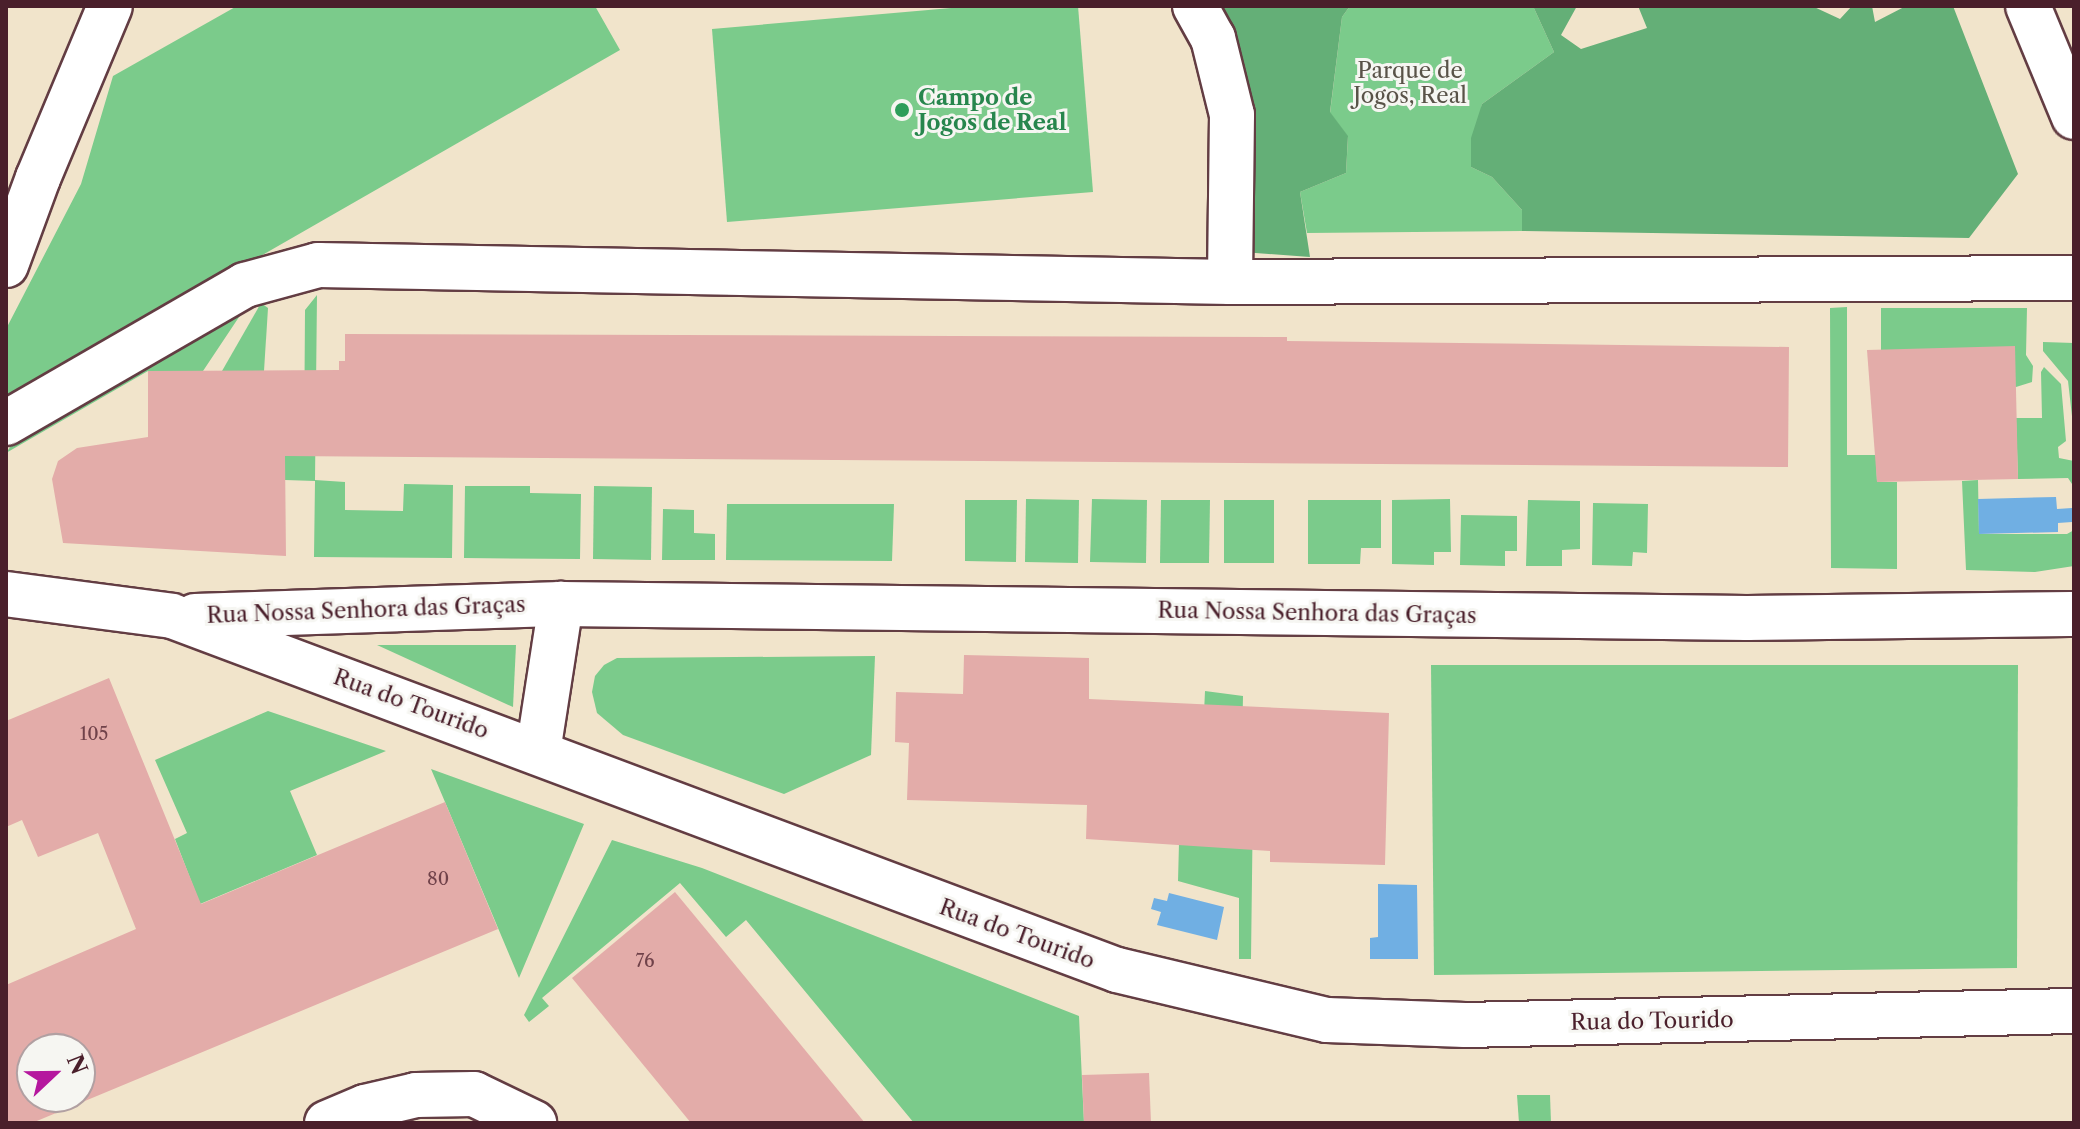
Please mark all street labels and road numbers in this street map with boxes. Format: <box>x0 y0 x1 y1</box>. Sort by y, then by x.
street label: Rua Nossa Senhora das Graças <box>206 591 526 629</box>
street label: Rua Nossa Senhora das Graças <box>1157 597 1477 629</box>
street label: Rua do Tourido <box>329 664 493 744</box>
street label: Rua do Tourido <box>935 894 1099 974</box>
street label: Rua do Tourido <box>1570 1006 1734 1036</box>

